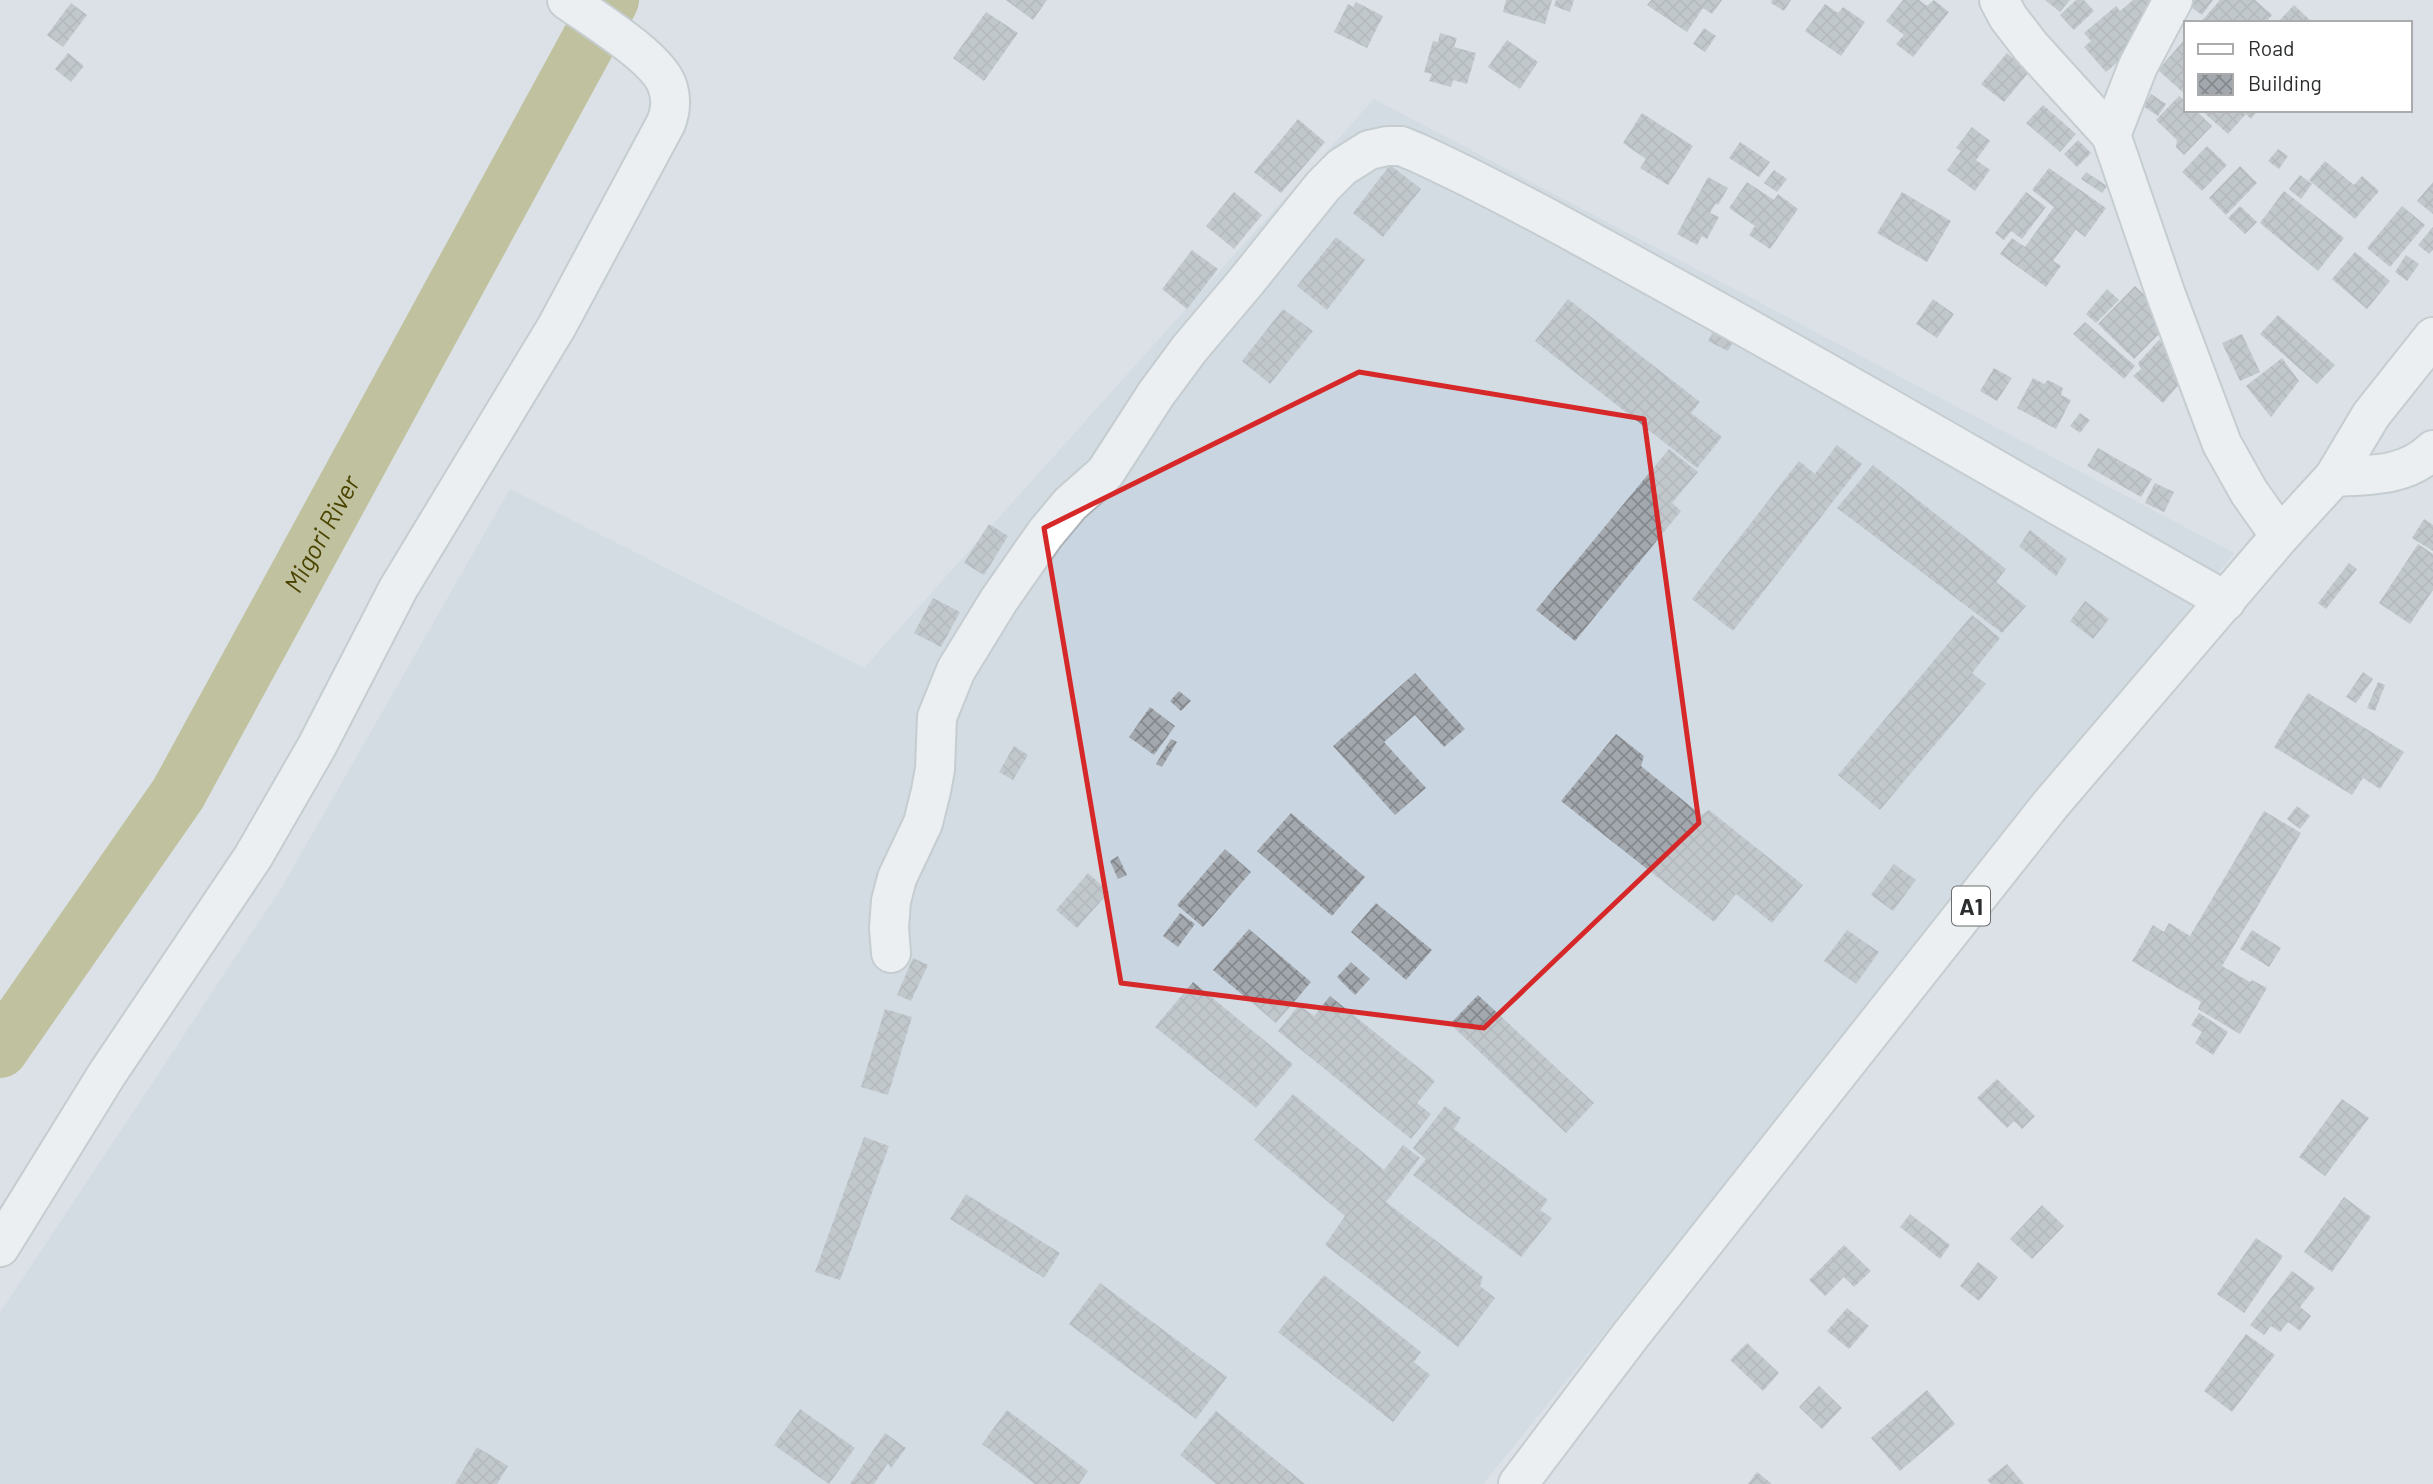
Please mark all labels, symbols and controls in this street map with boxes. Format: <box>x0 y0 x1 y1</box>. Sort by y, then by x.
legend <box>2184 21 2412 112</box>
text: Road <box>2248 35 2294 60</box>
text: Building <box>2248 70 2322 95</box>
water label: Migori River <box>276 469 365 597</box>
road number: A1 <box>1952 886 1990 925</box>

